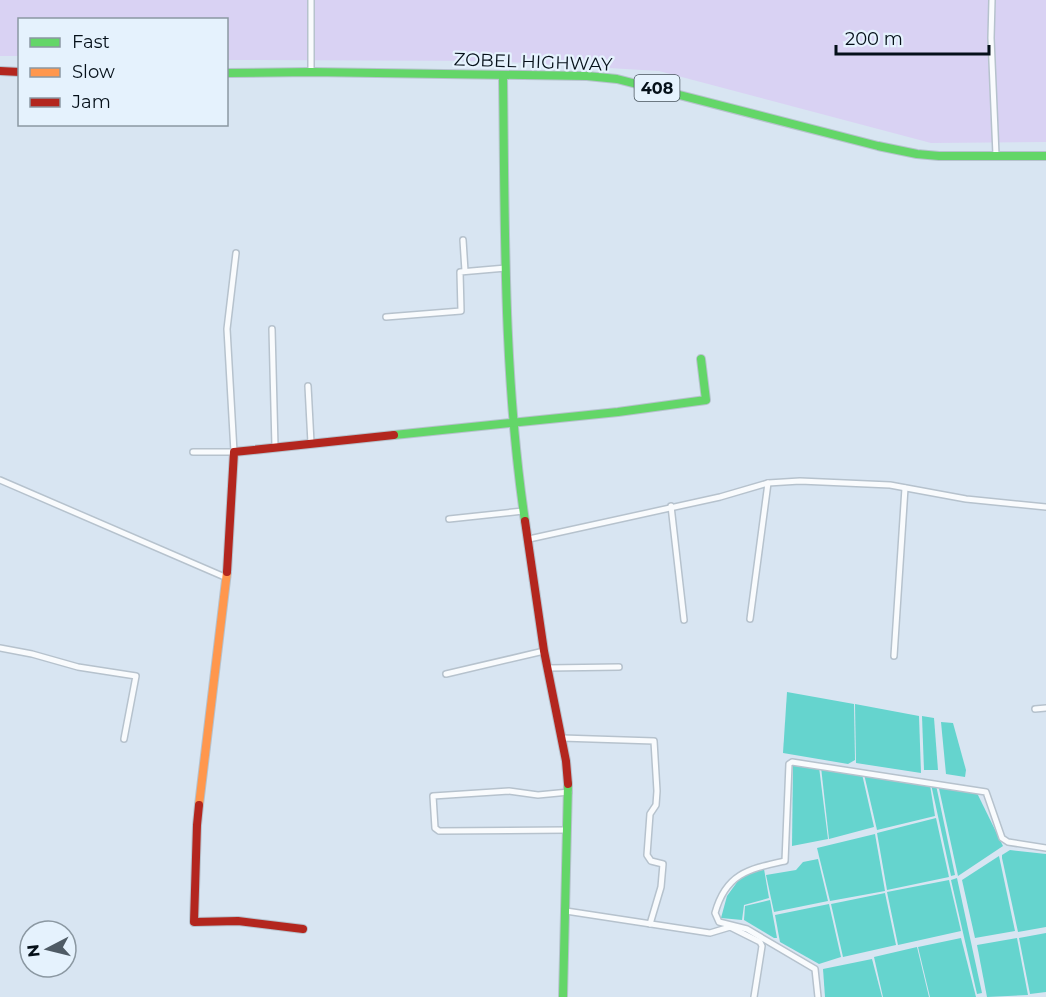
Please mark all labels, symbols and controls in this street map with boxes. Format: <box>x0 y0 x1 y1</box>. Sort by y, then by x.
legend <box>18 18 228 126</box>
scale bar <box>836 18 989 56</box>
text: 200 m <box>845 28 903 50</box>
text: Fast <box>72 31 110 53</box>
street label: ZOBEL HIGHWAY <box>453 48 613 76</box>
text: Slow <box>72 61 115 83</box>
road number: 408 <box>634 75 680 101</box>
text: Jam <box>71 91 111 113</box>
north arrow <box>18 919 78 979</box>
text: N <box>23 943 44 958</box>

